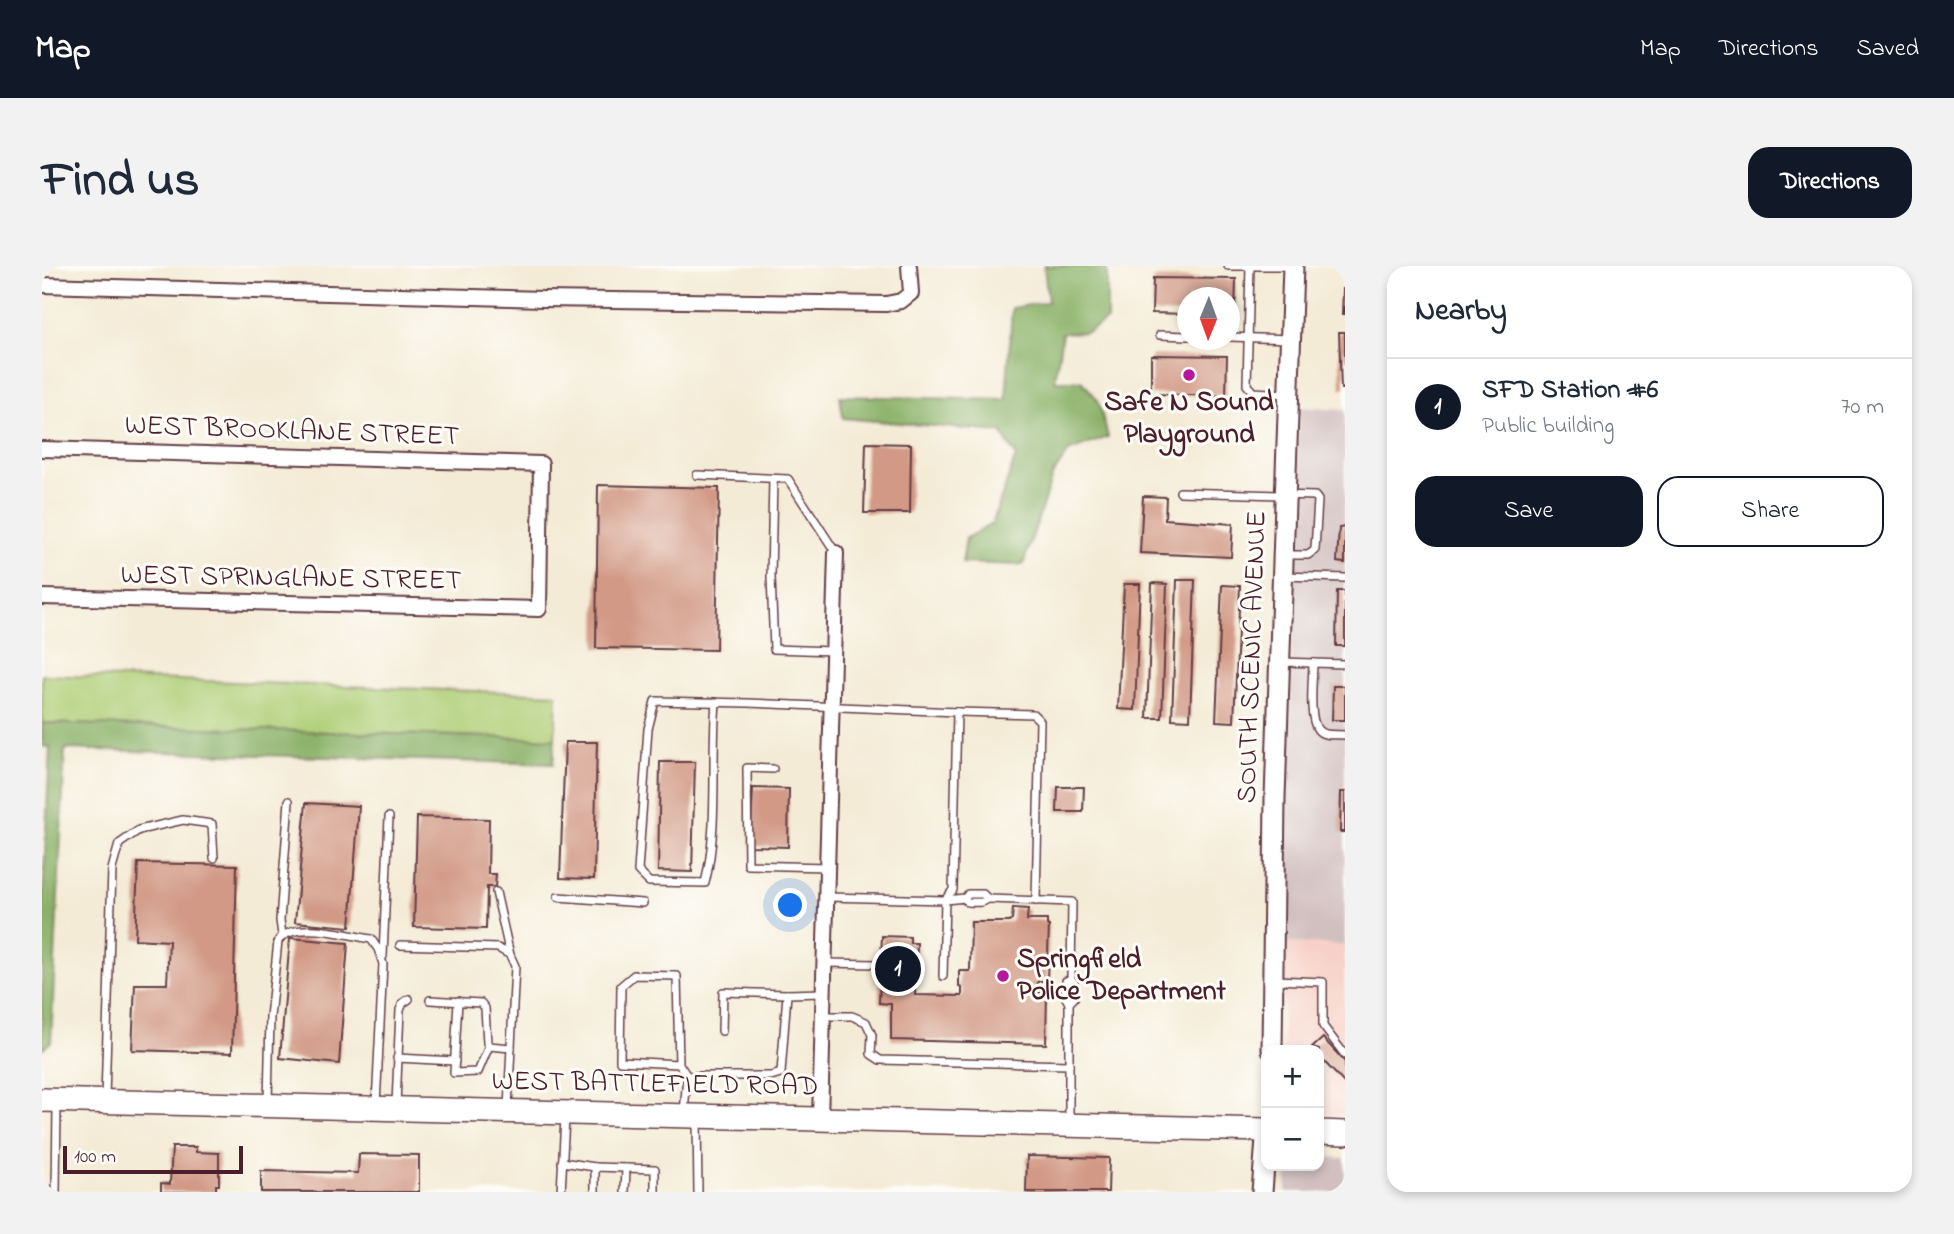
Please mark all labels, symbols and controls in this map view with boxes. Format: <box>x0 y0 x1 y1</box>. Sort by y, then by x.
text: Map <box>35 25 91 73</box>
text: Map <box>1640 32 1681 67</box>
text: Directions <box>1719 32 1818 67</box>
text: Saved <box>1856 32 1919 67</box>
text: Find us <box>42 146 199 218</box>
button: Directions <box>1748 147 1912 218</box>
north arrow <box>1177 287 1240 350</box>
text: Nearby <box>1415 290 1507 334</box>
marker: Safe N Sound Playground <box>1181 367 1197 383</box>
text: SFD Station #6 <box>1482 372 1658 410</box>
place label: Safe N Sound Playground <box>1104 383 1274 457</box>
text: 1 <box>1434 391 1442 424</box>
text: 70 m <box>1841 391 1884 424</box>
street label: WEST BROOKLANE STREET <box>124 406 460 458</box>
text: Public building <box>1482 410 1614 443</box>
button: Save <box>1415 476 1643 547</box>
button: Share <box>1657 476 1884 547</box>
street label: SOUTH SCENIC AVENUE <box>1227 510 1279 804</box>
street label: WEST SPRINGLANE STREET <box>120 556 462 602</box>
your location <box>773 888 807 922</box>
place label: Springfield Police Department <box>1017 940 1227 1013</box>
pin: 1 <box>875 943 921 995</box>
marker: Springfield Police Department <box>995 968 1011 984</box>
map controls <box>1261 1045 1324 1171</box>
button: + <box>1261 1045 1324 1108</box>
street label: WEST BATTLEFIELD ROAD <box>491 1062 819 1108</box>
button: − <box>1261 1108 1324 1171</box>
scale bar <box>63 1143 243 1175</box>
text: 100 m <box>74 1144 116 1171</box>

